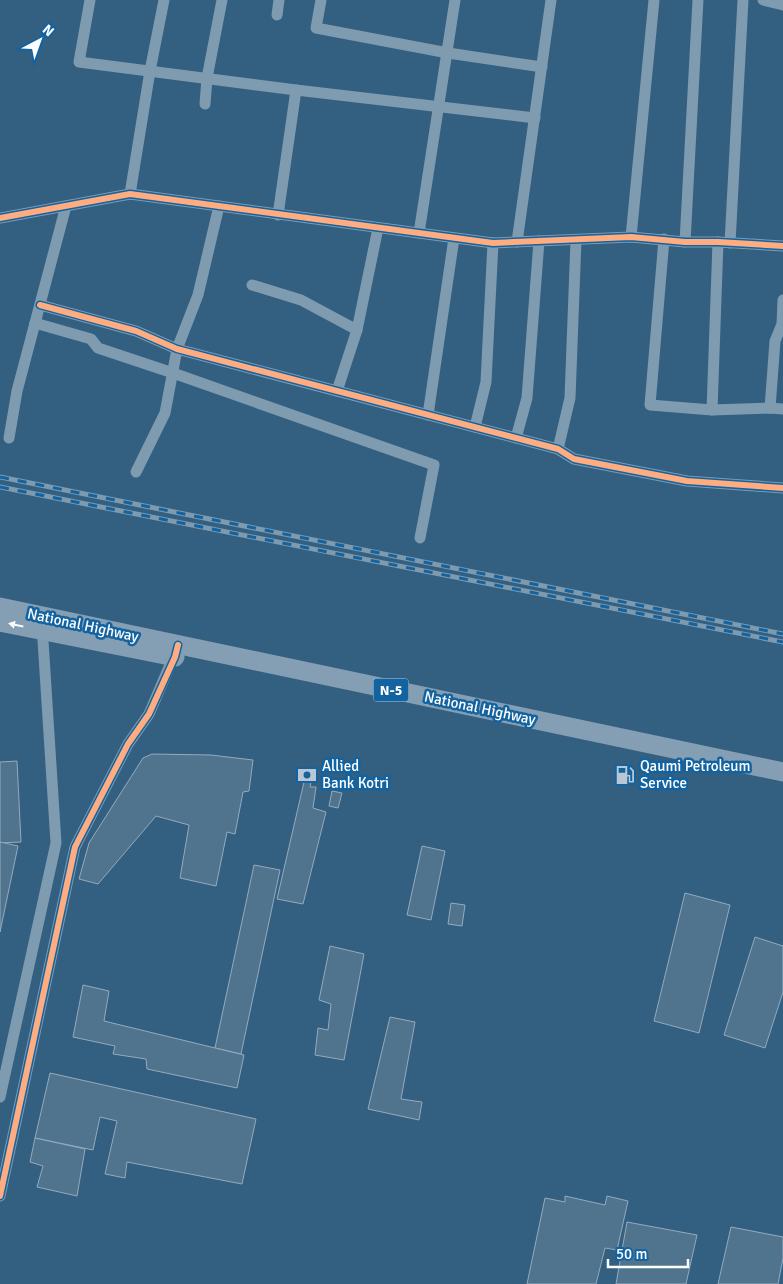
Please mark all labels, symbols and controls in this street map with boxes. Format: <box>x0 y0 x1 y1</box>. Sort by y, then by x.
north arrow <box>15 15 65 65</box>
text: N <box>39 21 57 40</box>
street label: National Highway <box>26 604 140 646</box>
one-way arrow <box>8 621 23 629</box>
road number: N-5 <box>374 678 408 702</box>
street label: National Highway <box>423 687 537 729</box>
place label: Allied Bank Kotri <box>322 757 389 792</box>
place label: Qaumi Petroleum Service <box>640 757 751 792</box>
bank icon: Allied Bank Kotri <box>296 764 318 786</box>
fuel station icon: Qaumi Petroleum Service <box>614 764 636 786</box>
scale bar <box>608 1236 688 1268</box>
text: 50 m <box>616 1245 647 1263</box>

